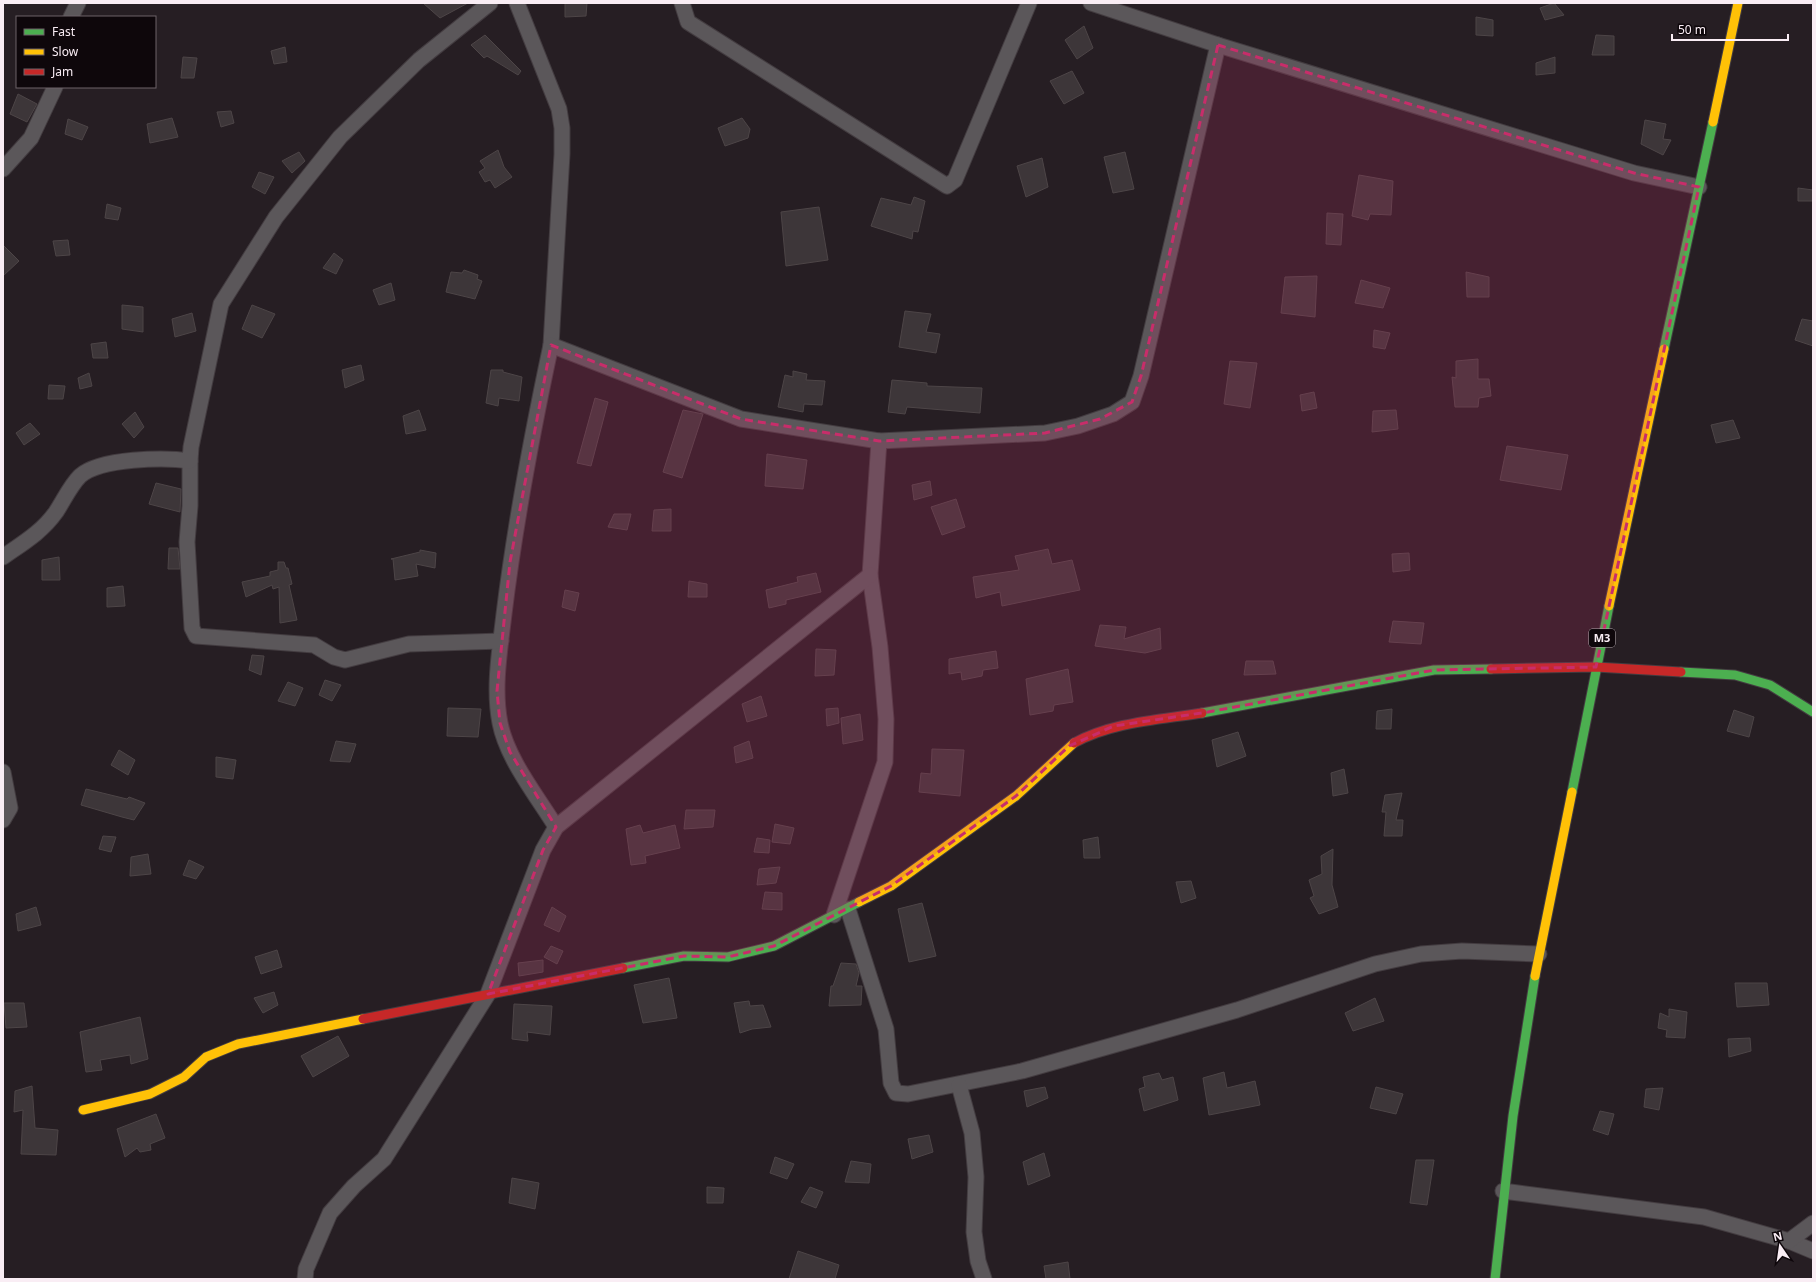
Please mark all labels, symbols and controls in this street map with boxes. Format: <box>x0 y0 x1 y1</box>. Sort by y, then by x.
legend <box>16 16 156 88</box>
scale bar <box>1672 16 1788 42</box>
text: 50 m <box>1678 21 1706 38</box>
text: Fast <box>52 23 76 40</box>
text: Slow <box>52 43 79 60</box>
text: Jam <box>51 63 73 80</box>
road number: M3 <box>1589 629 1615 647</box>
north arrow <box>1760 1226 1800 1266</box>
text: N <box>1772 1227 1784 1244</box>

